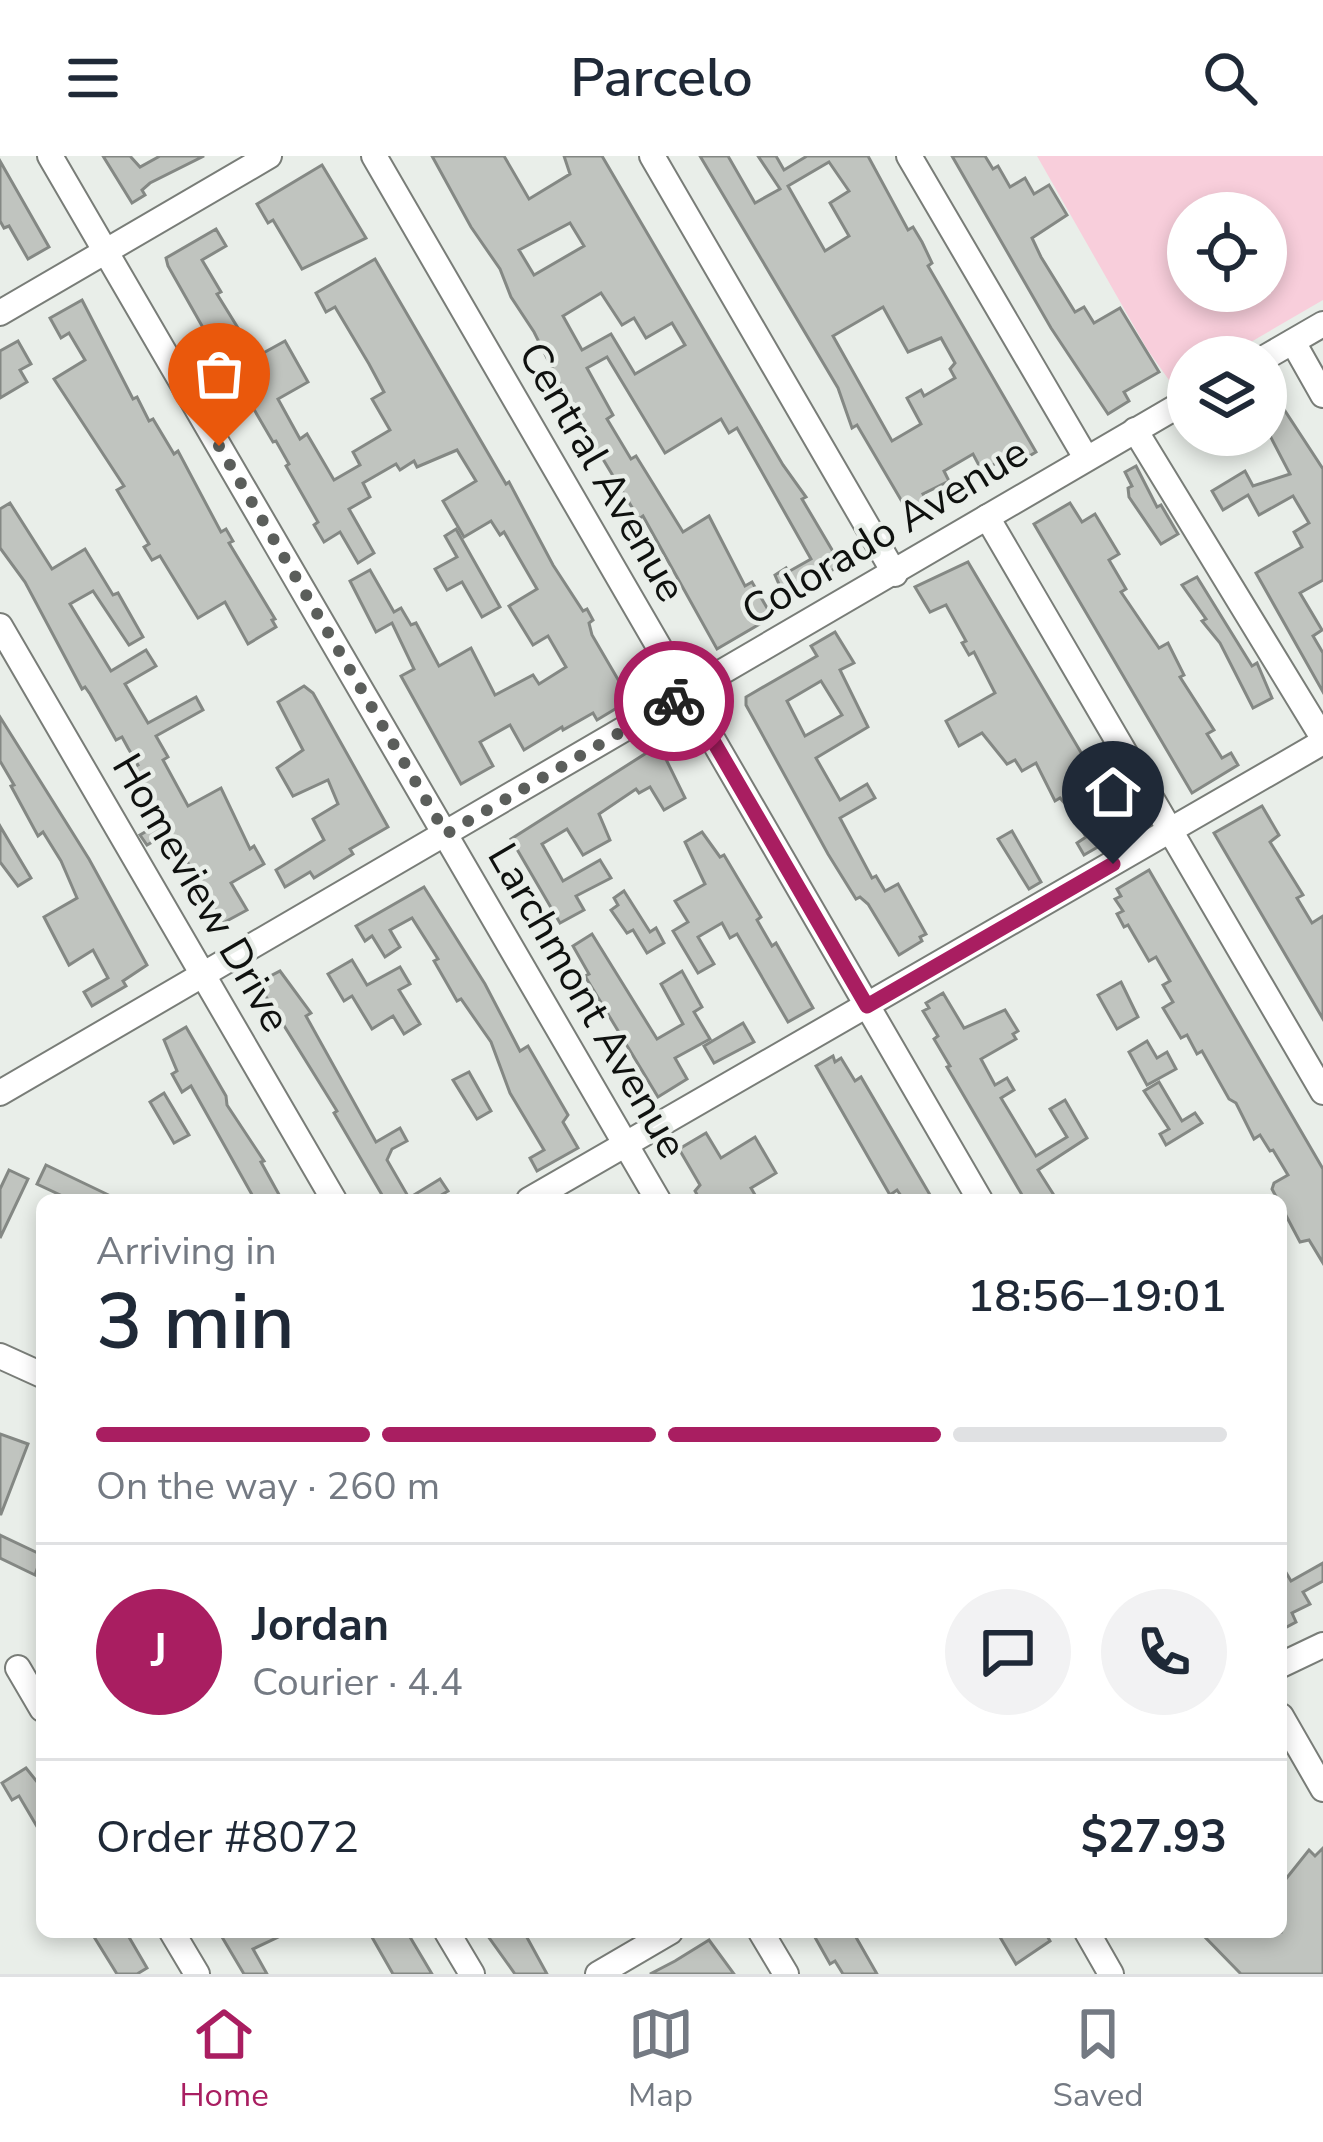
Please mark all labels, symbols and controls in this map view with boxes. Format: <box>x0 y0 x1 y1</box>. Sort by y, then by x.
text: Parcelo <box>570 41 753 115</box>
icon: menu <box>60 45 126 111</box>
icon: search <box>1197 45 1263 111</box>
map controls <box>1167 192 1287 456</box>
button: locate <box>1167 192 1287 312</box>
pin <box>168 323 270 446</box>
street label: Central Avenue <box>505 332 699 612</box>
button: layers <box>1167 336 1287 456</box>
icon: bag <box>186 341 252 407</box>
street label: Colorado Avenue <box>731 424 1039 640</box>
courier <box>614 641 734 761</box>
icon: bike <box>641 668 707 734</box>
pin <box>1062 741 1164 864</box>
street label: Homeview Drive <box>98 743 304 1043</box>
icon: home <box>1080 759 1146 825</box>
street label: Larchmont Avenue <box>474 833 700 1169</box>
text: Arriving in <box>96 1225 277 1278</box>
text: 18:56–19:01 <box>967 1266 1227 1327</box>
text: 3 min <box>96 1269 295 1376</box>
text: On the way · 260 m <box>96 1460 440 1513</box>
button: chat <box>945 1589 1071 1715</box>
button: phone <box>1101 1589 1227 1715</box>
text: Jordan <box>252 1595 389 1656</box>
text: J <box>151 1621 167 1682</box>
text: Courier · 4.4 <box>252 1656 463 1709</box>
text: Order #8072 <box>96 1807 359 1868</box>
text: $27.93 <box>1081 1807 1227 1868</box>
tab: Home <box>179 2001 269 2118</box>
tab: Map <box>628 2001 694 2118</box>
tab: Saved <box>1052 2001 1144 2118</box>

